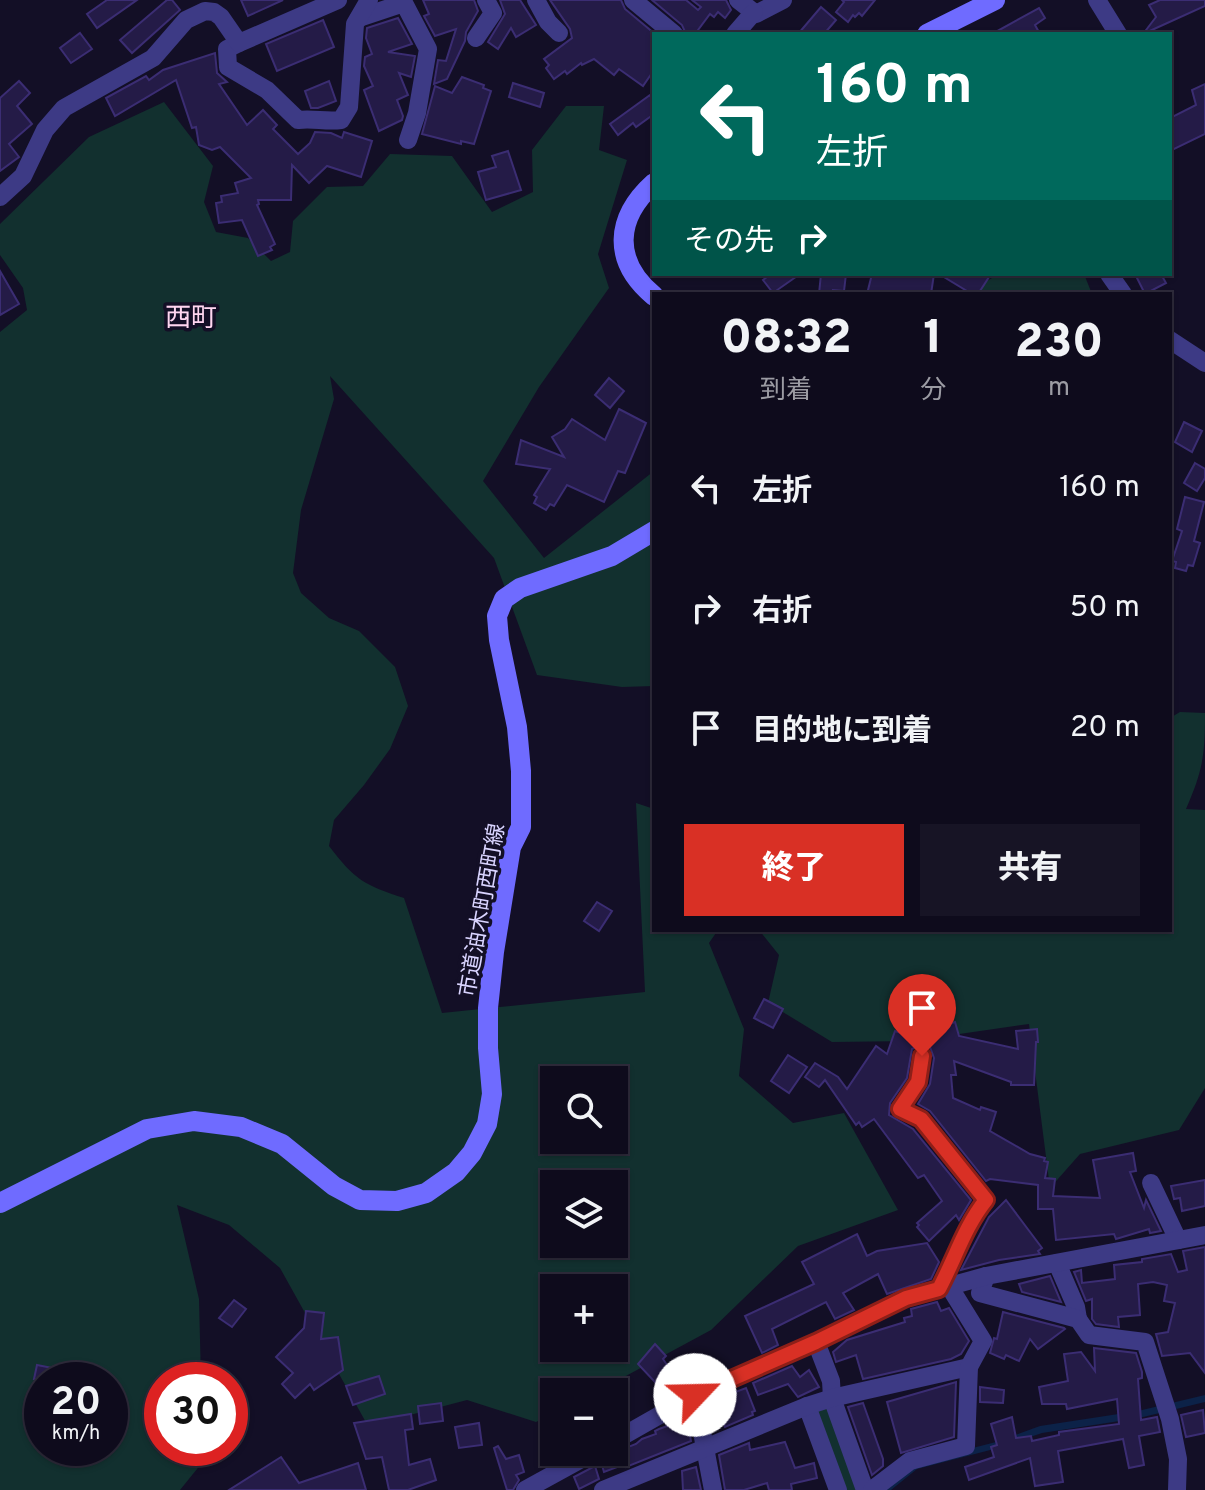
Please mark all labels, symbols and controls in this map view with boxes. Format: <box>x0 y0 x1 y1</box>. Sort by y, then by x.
text: 160 m <box>816 53 973 123</box>
icon: left <box>684 64 788 168</box>
text: 左折 <box>816 132 888 178</box>
icon: right <box>790 216 834 260</box>
text: その先 <box>684 224 774 261</box>
district label: 西町 <box>165 303 217 336</box>
text: 08:32 <box>720 310 852 370</box>
text: 1 <box>923 310 943 370</box>
text: 230 <box>1015 314 1104 374</box>
text: m <box>1048 372 1070 405</box>
text: 到着 <box>760 375 812 408</box>
text: 分 <box>920 375 946 408</box>
icon: left <box>684 466 728 510</box>
text: 160 m <box>1059 470 1140 507</box>
text: 左折 <box>752 474 812 511</box>
icon: right <box>684 586 728 630</box>
text: 50 m <box>1070 590 1140 627</box>
text: 右折 <box>752 594 812 631</box>
icon: arrive <box>684 706 728 750</box>
text: 20 m <box>1070 710 1140 747</box>
text: 目的地に到着 <box>752 714 932 751</box>
street label: 市道油木町西町線 <box>455 821 512 999</box>
button: 終了 <box>684 824 904 916</box>
button: 共有 <box>920 824 1140 916</box>
pin <box>888 974 956 1056</box>
icon: arrive <box>900 986 944 1030</box>
map controls <box>540 1066 628 1466</box>
button: search <box>540 1066 628 1154</box>
button: layers <box>540 1170 628 1258</box>
button: + <box>540 1274 628 1362</box>
position arrow <box>653 1353 737 1437</box>
speed limit sign: 30 <box>144 1362 248 1466</box>
button: − <box>540 1378 628 1466</box>
text: 20 <box>51 1379 101 1429</box>
text: km/h <box>52 1421 100 1447</box>

